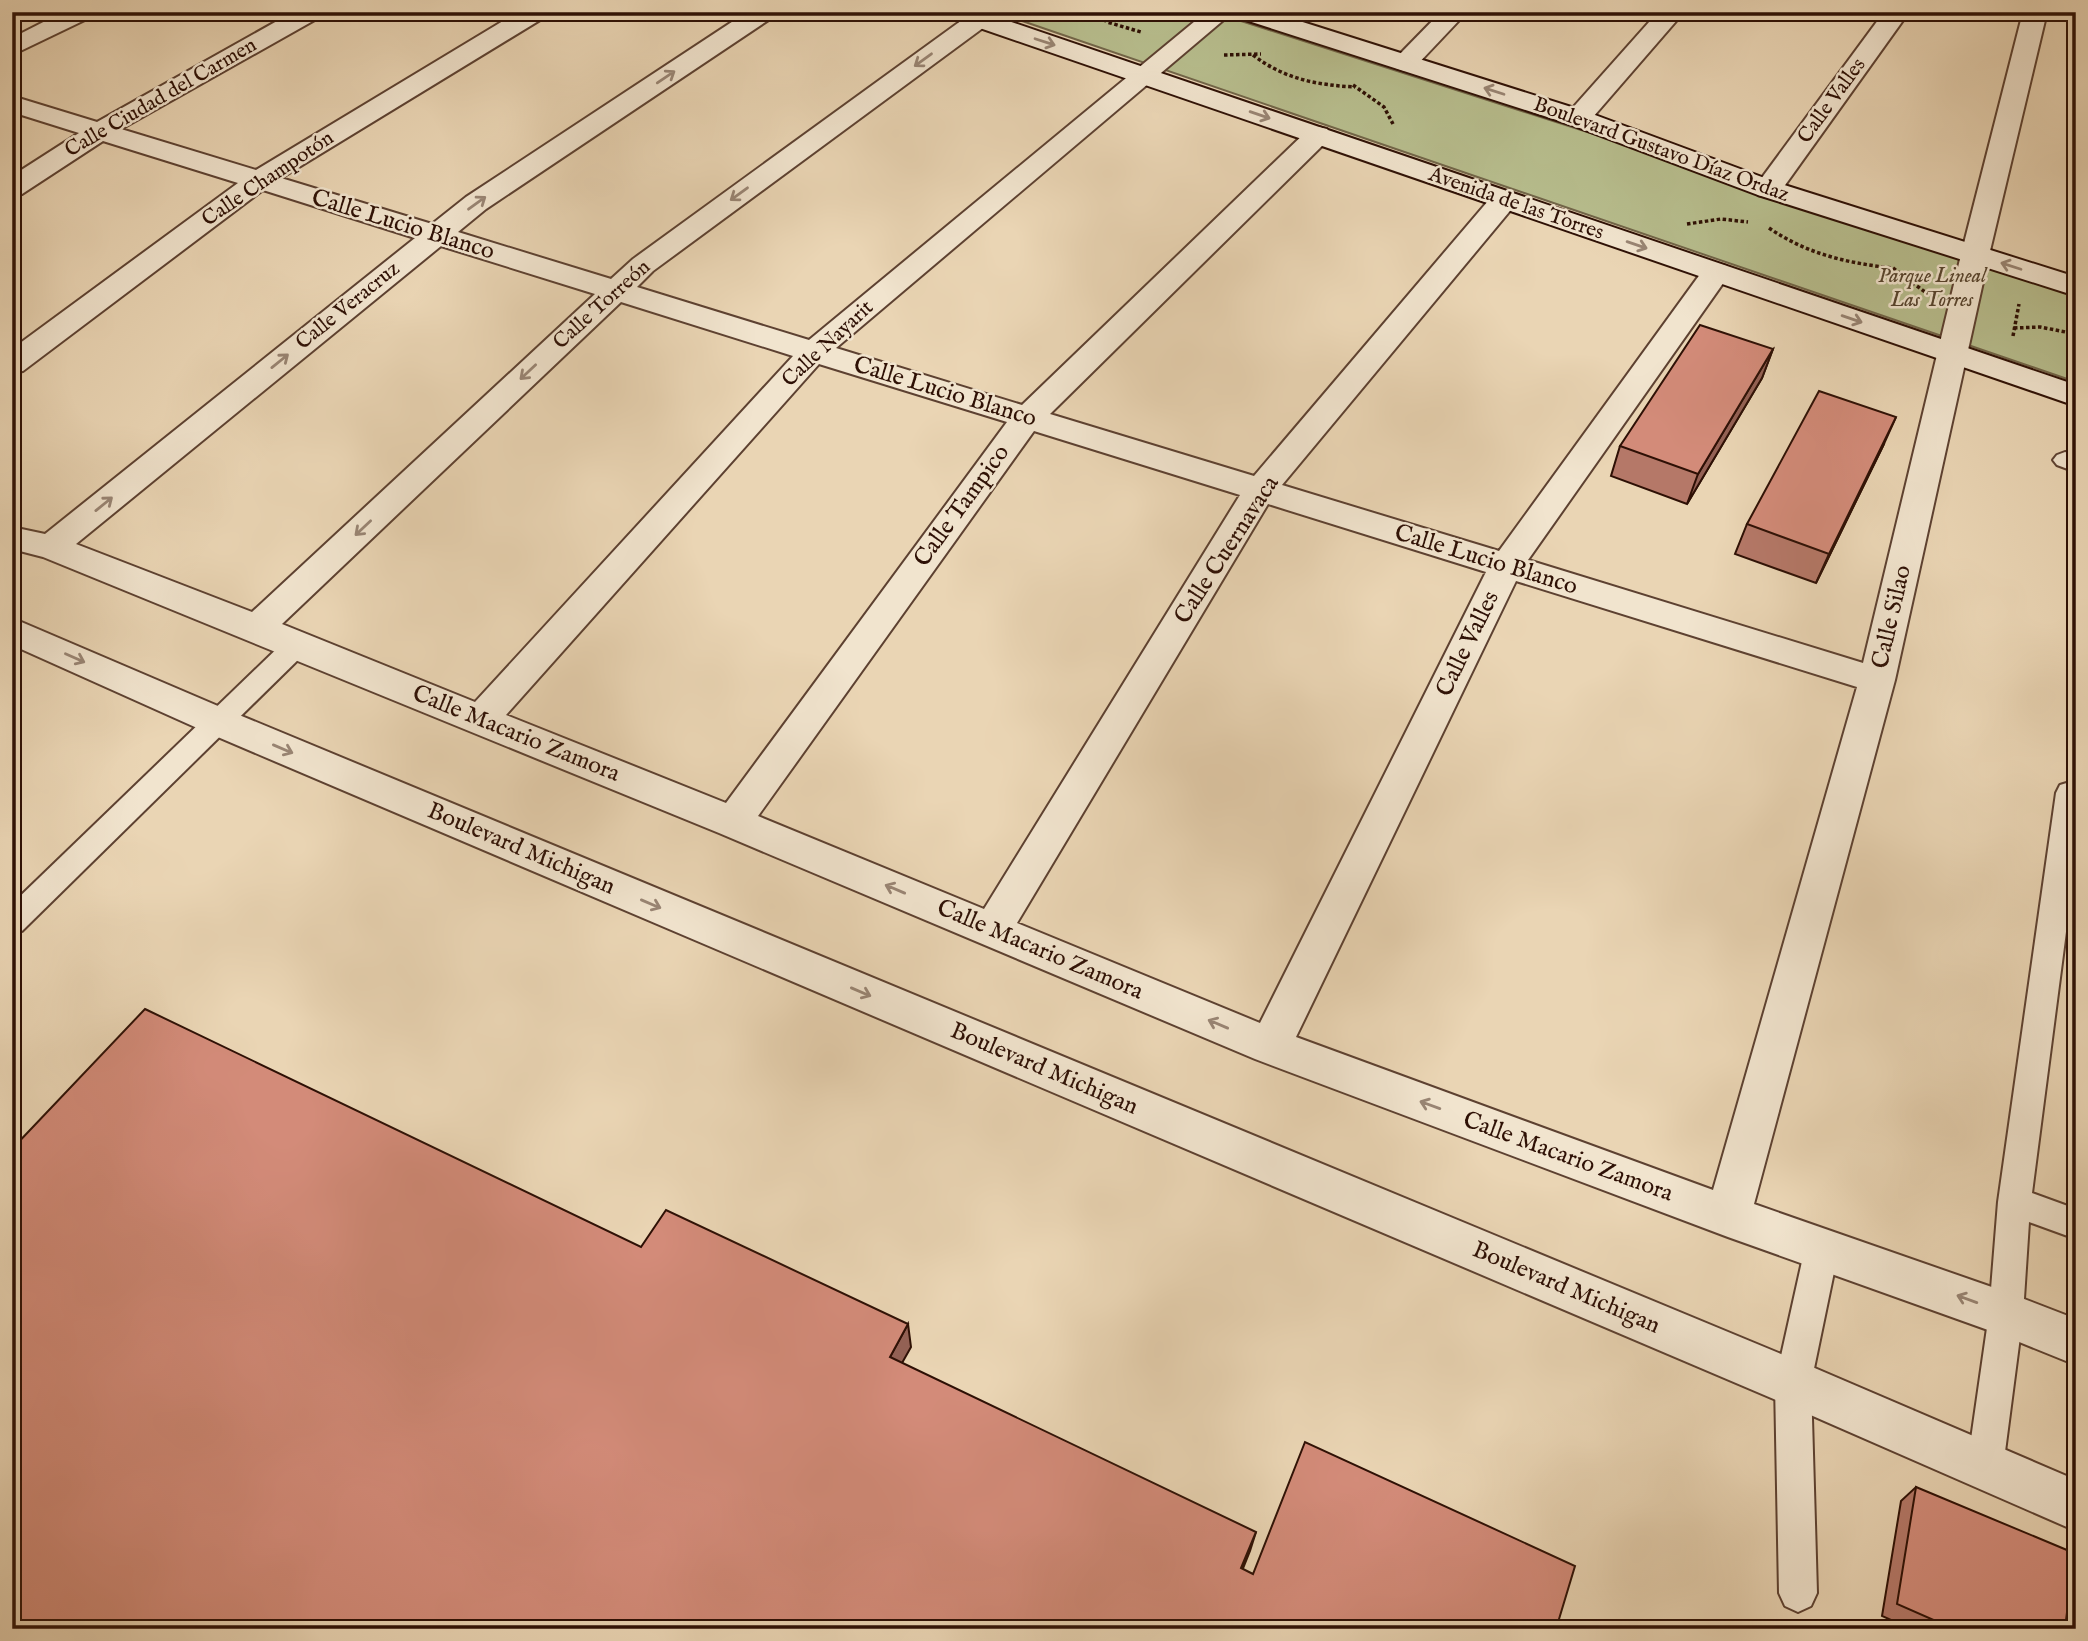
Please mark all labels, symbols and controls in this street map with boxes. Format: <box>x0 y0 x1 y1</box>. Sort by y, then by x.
street label: Calle Ciudad del Carmen <box>60 32 262 164</box>
one-way arrow <box>1033 37 1055 49</box>
one-way arrow <box>914 53 933 67</box>
street label: Calle Valles <box>1792 53 1872 149</box>
one-way arrow <box>656 70 675 84</box>
one-way arrow <box>1483 84 1505 96</box>
street label: Boulevard Gustavo Díaz Ordaz <box>1529 91 1793 209</box>
one-way arrow <box>1249 110 1271 122</box>
street label: Calle Champotón <box>197 125 339 233</box>
street label: Avenida de las Torres <box>1424 161 1607 247</box>
street label: Calle Lucio Blanco <box>308 182 498 268</box>
one-way arrow <box>731 187 749 202</box>
one-way arrow <box>467 196 486 210</box>
one-way arrow <box>1626 240 1648 253</box>
street label: Calle Torreón <box>548 254 656 356</box>
street label: Calle Veracruz <box>290 256 406 356</box>
one-way arrow <box>2000 259 2022 271</box>
park label: Parque Lineal Las Torres <box>1878 263 1988 314</box>
street label: Calle Nayarit <box>776 295 880 393</box>
one-way arrow <box>1841 314 1863 326</box>
street label: Calle Lucio Blanco <box>850 349 1040 435</box>
one-way arrow <box>271 353 289 369</box>
one-way arrow <box>520 364 537 381</box>
street label: Calle Tampico <box>907 439 1017 573</box>
street label: Calle Cuernavaca <box>1168 469 1287 630</box>
one-way arrow <box>94 497 112 512</box>
street label: Calle Lucio Blanco <box>1391 517 1581 603</box>
one-way arrow <box>355 520 372 537</box>
street label: Calle Silao <box>1865 562 1919 672</box>
street label: Calle Valles <box>1429 586 1507 702</box>
one-way arrow <box>63 652 85 665</box>
street label: Calle Macario Zamora <box>408 678 625 790</box>
one-way arrow <box>272 743 293 756</box>
street label: Boulevard Michigan <box>422 795 620 903</box>
one-way arrow <box>884 882 906 895</box>
street label: Calle Macario Zamora <box>932 892 1149 1008</box>
one-way arrow <box>639 898 661 911</box>
one-way arrow <box>849 986 871 999</box>
street label: Boulevard Michigan <box>945 1015 1143 1123</box>
one-way arrow <box>1207 1017 1229 1030</box>
one-way arrow <box>1420 1098 1442 1111</box>
street label: Calle Macario Zamora <box>1459 1105 1678 1210</box>
street label: Boulevard Michigan <box>1467 1234 1665 1342</box>
one-way arrow <box>1956 1292 1978 1304</box>

